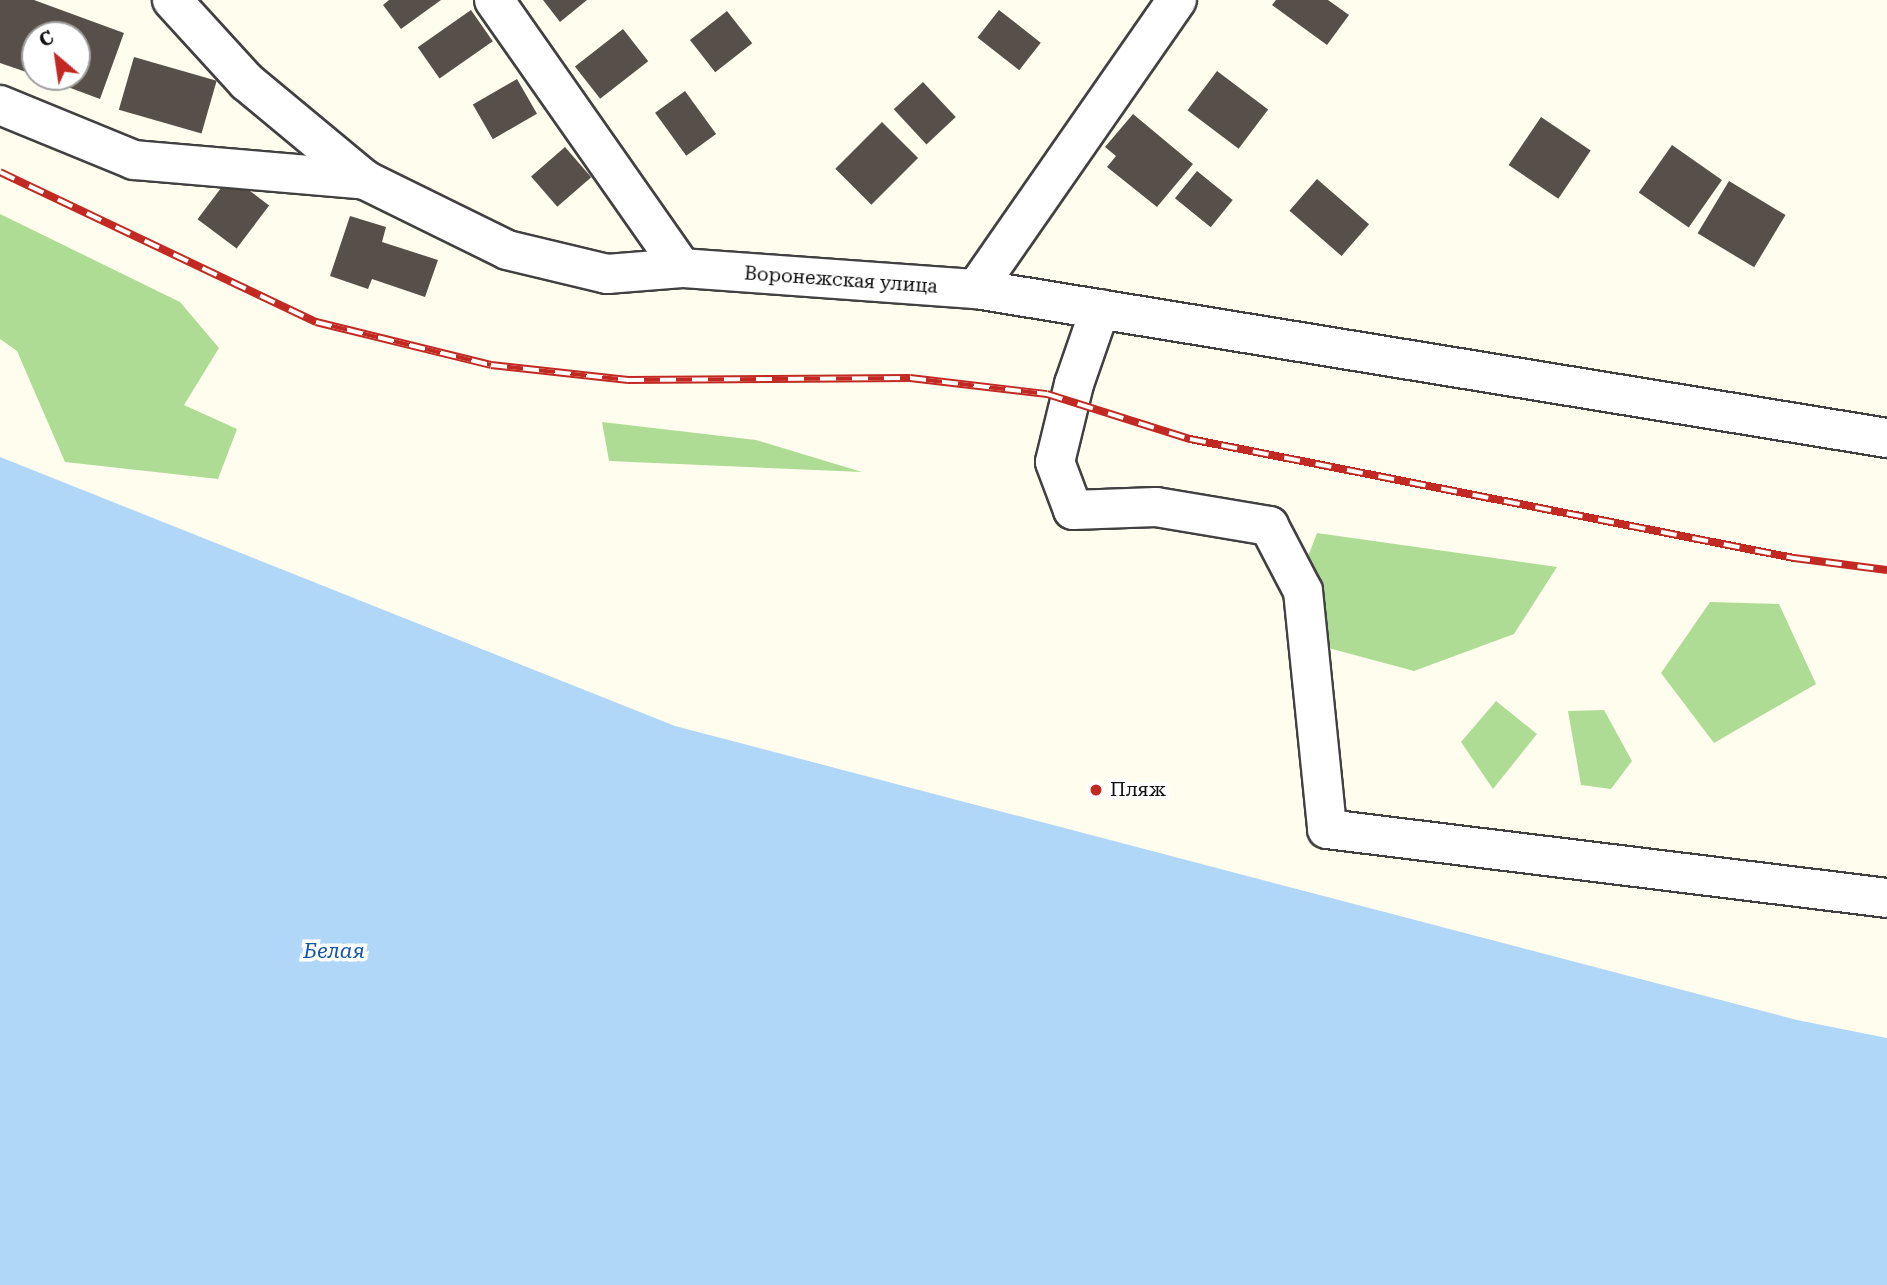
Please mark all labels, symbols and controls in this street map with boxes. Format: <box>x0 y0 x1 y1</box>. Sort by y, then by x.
north arrow <box>21 21 91 91</box>
text: С <box>35 26 58 52</box>
street label: Воронежская улица <box>743 262 939 298</box>
place label: Пляж <box>1110 779 1166 801</box>
marker: Пляж <box>1088 782 1104 798</box>
water label: Белая <box>303 938 365 964</box>

